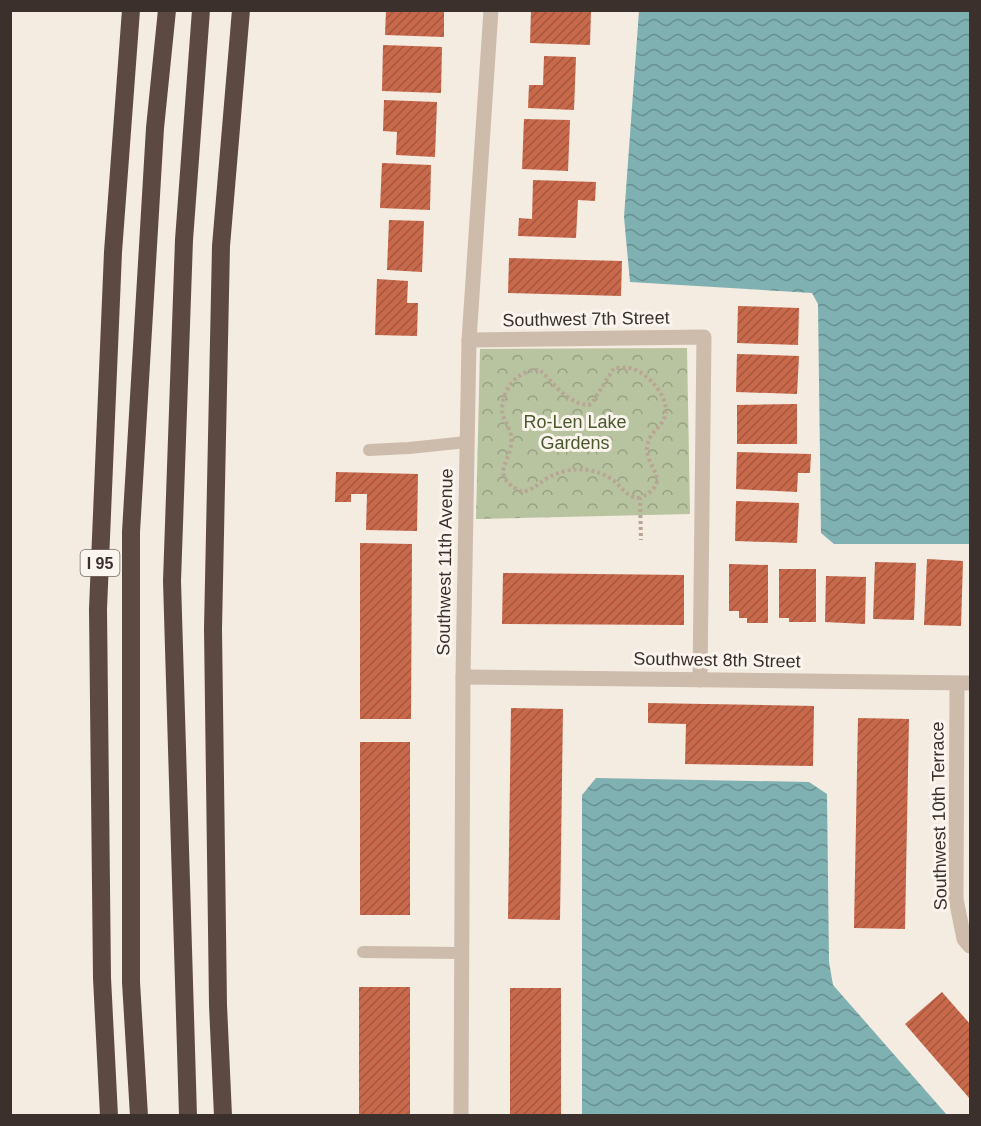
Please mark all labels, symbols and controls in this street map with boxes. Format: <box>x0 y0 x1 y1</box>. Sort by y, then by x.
street label: Southwest 7th Street <box>502 308 670 330</box>
park label: Ro-Len Lake Gardens <box>523 412 627 453</box>
street label: Southwest 11th Avenue <box>433 468 457 656</box>
road number: I 95 <box>80 550 120 576</box>
street label: Southwest 8th Street <box>633 649 801 671</box>
street label: Southwest 10th Terrace <box>927 721 951 911</box>

